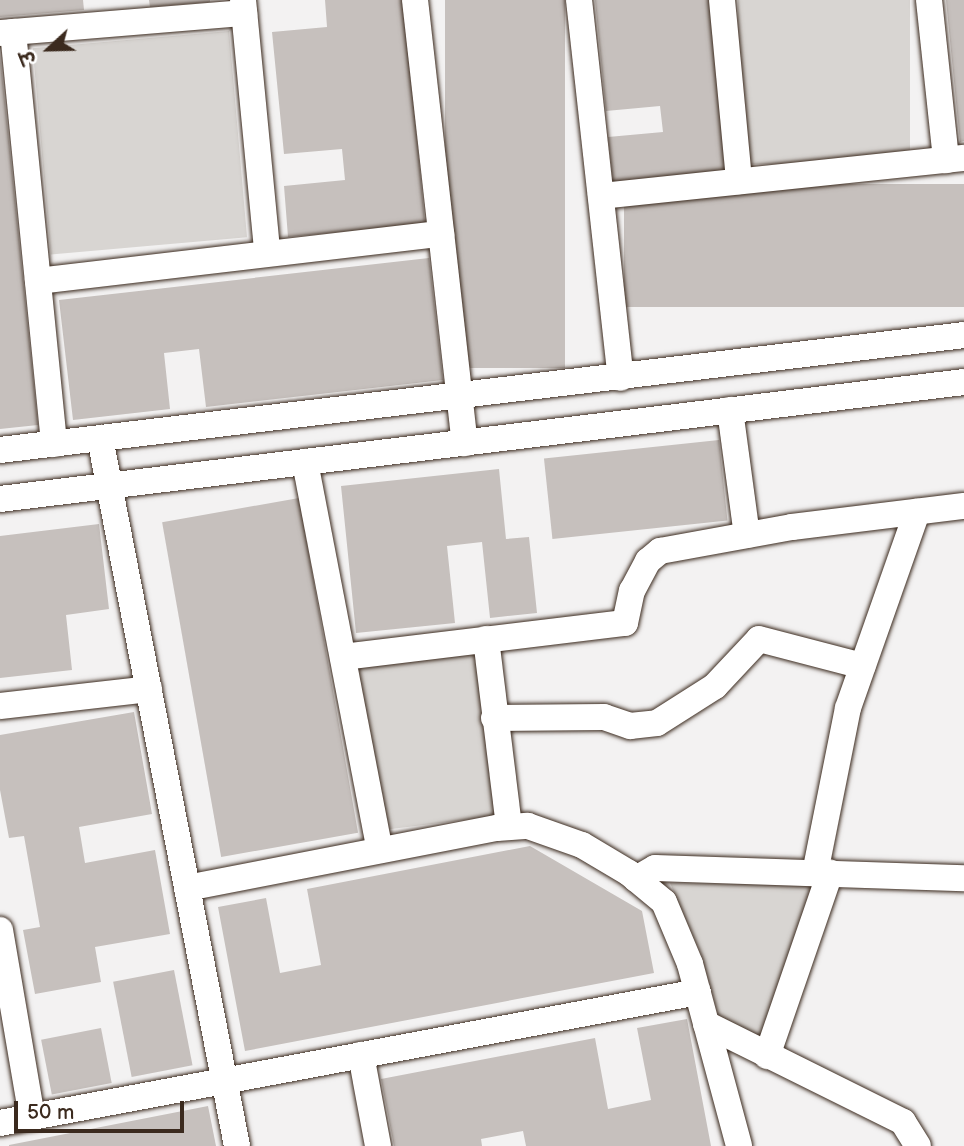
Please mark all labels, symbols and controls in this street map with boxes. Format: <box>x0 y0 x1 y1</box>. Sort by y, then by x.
north arrow <box>14 14 84 84</box>
text: उ <box>16 47 42 67</box>
scale bar <box>18 1086 187 1130</box>
text: 50 m <box>27 1100 74 1125</box>

